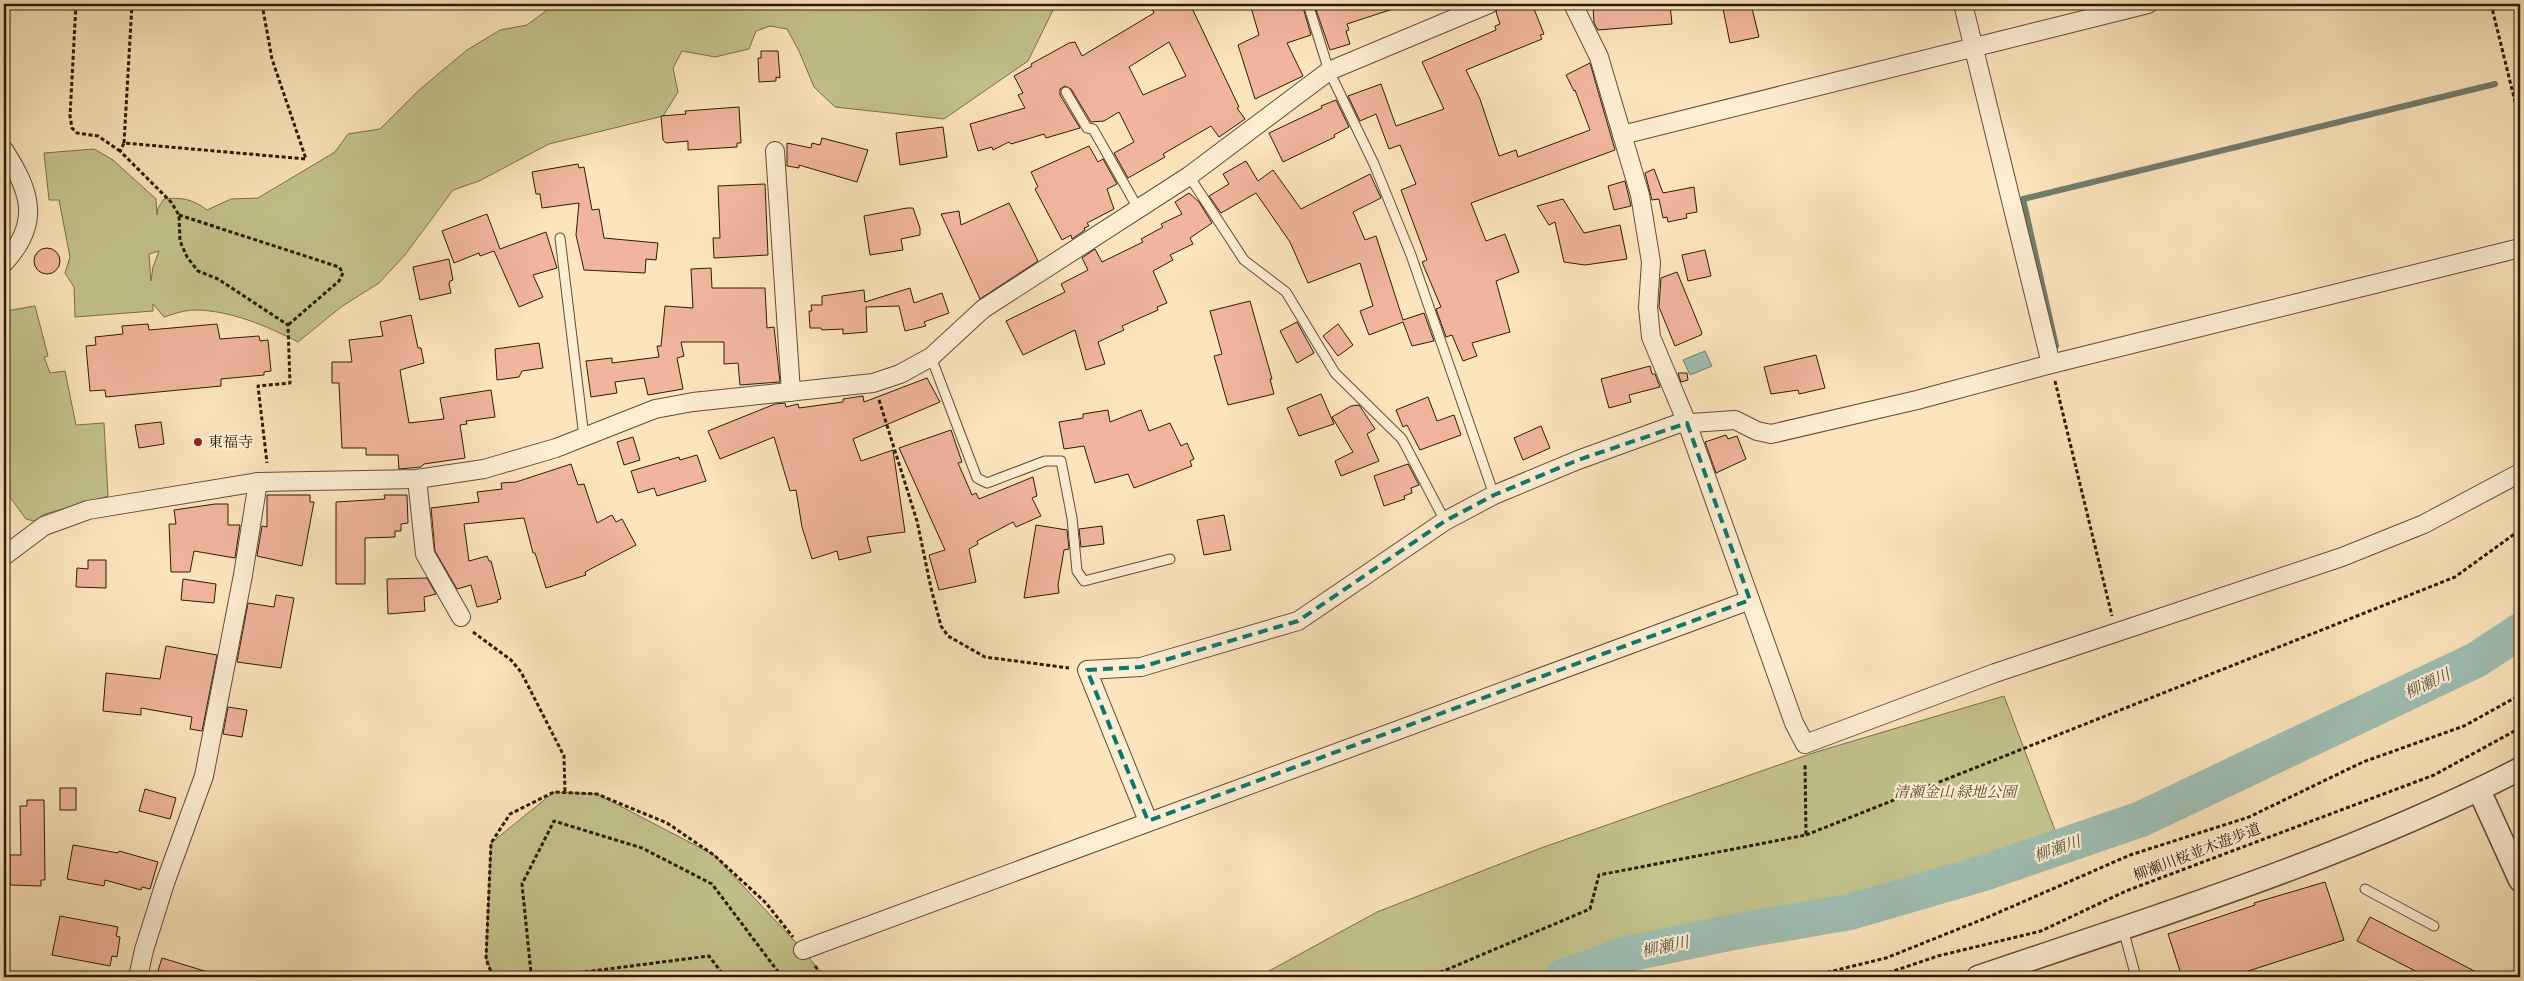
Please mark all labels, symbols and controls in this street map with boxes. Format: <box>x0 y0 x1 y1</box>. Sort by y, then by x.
place label: 東福寺 <box>208 432 253 452</box>
marker: 東福寺 <box>192 436 204 448</box>
water label: 柳瀬川 <box>2401 663 2456 704</box>
park label: 清瀬金山 緑地公園 <box>1894 782 2019 802</box>
street label: 柳瀬川桜並木遊歩道 <box>2130 818 2264 886</box>
water label: 柳瀬川 <box>2031 830 2085 867</box>
water label: 柳瀬川 <box>1639 931 1693 963</box>

